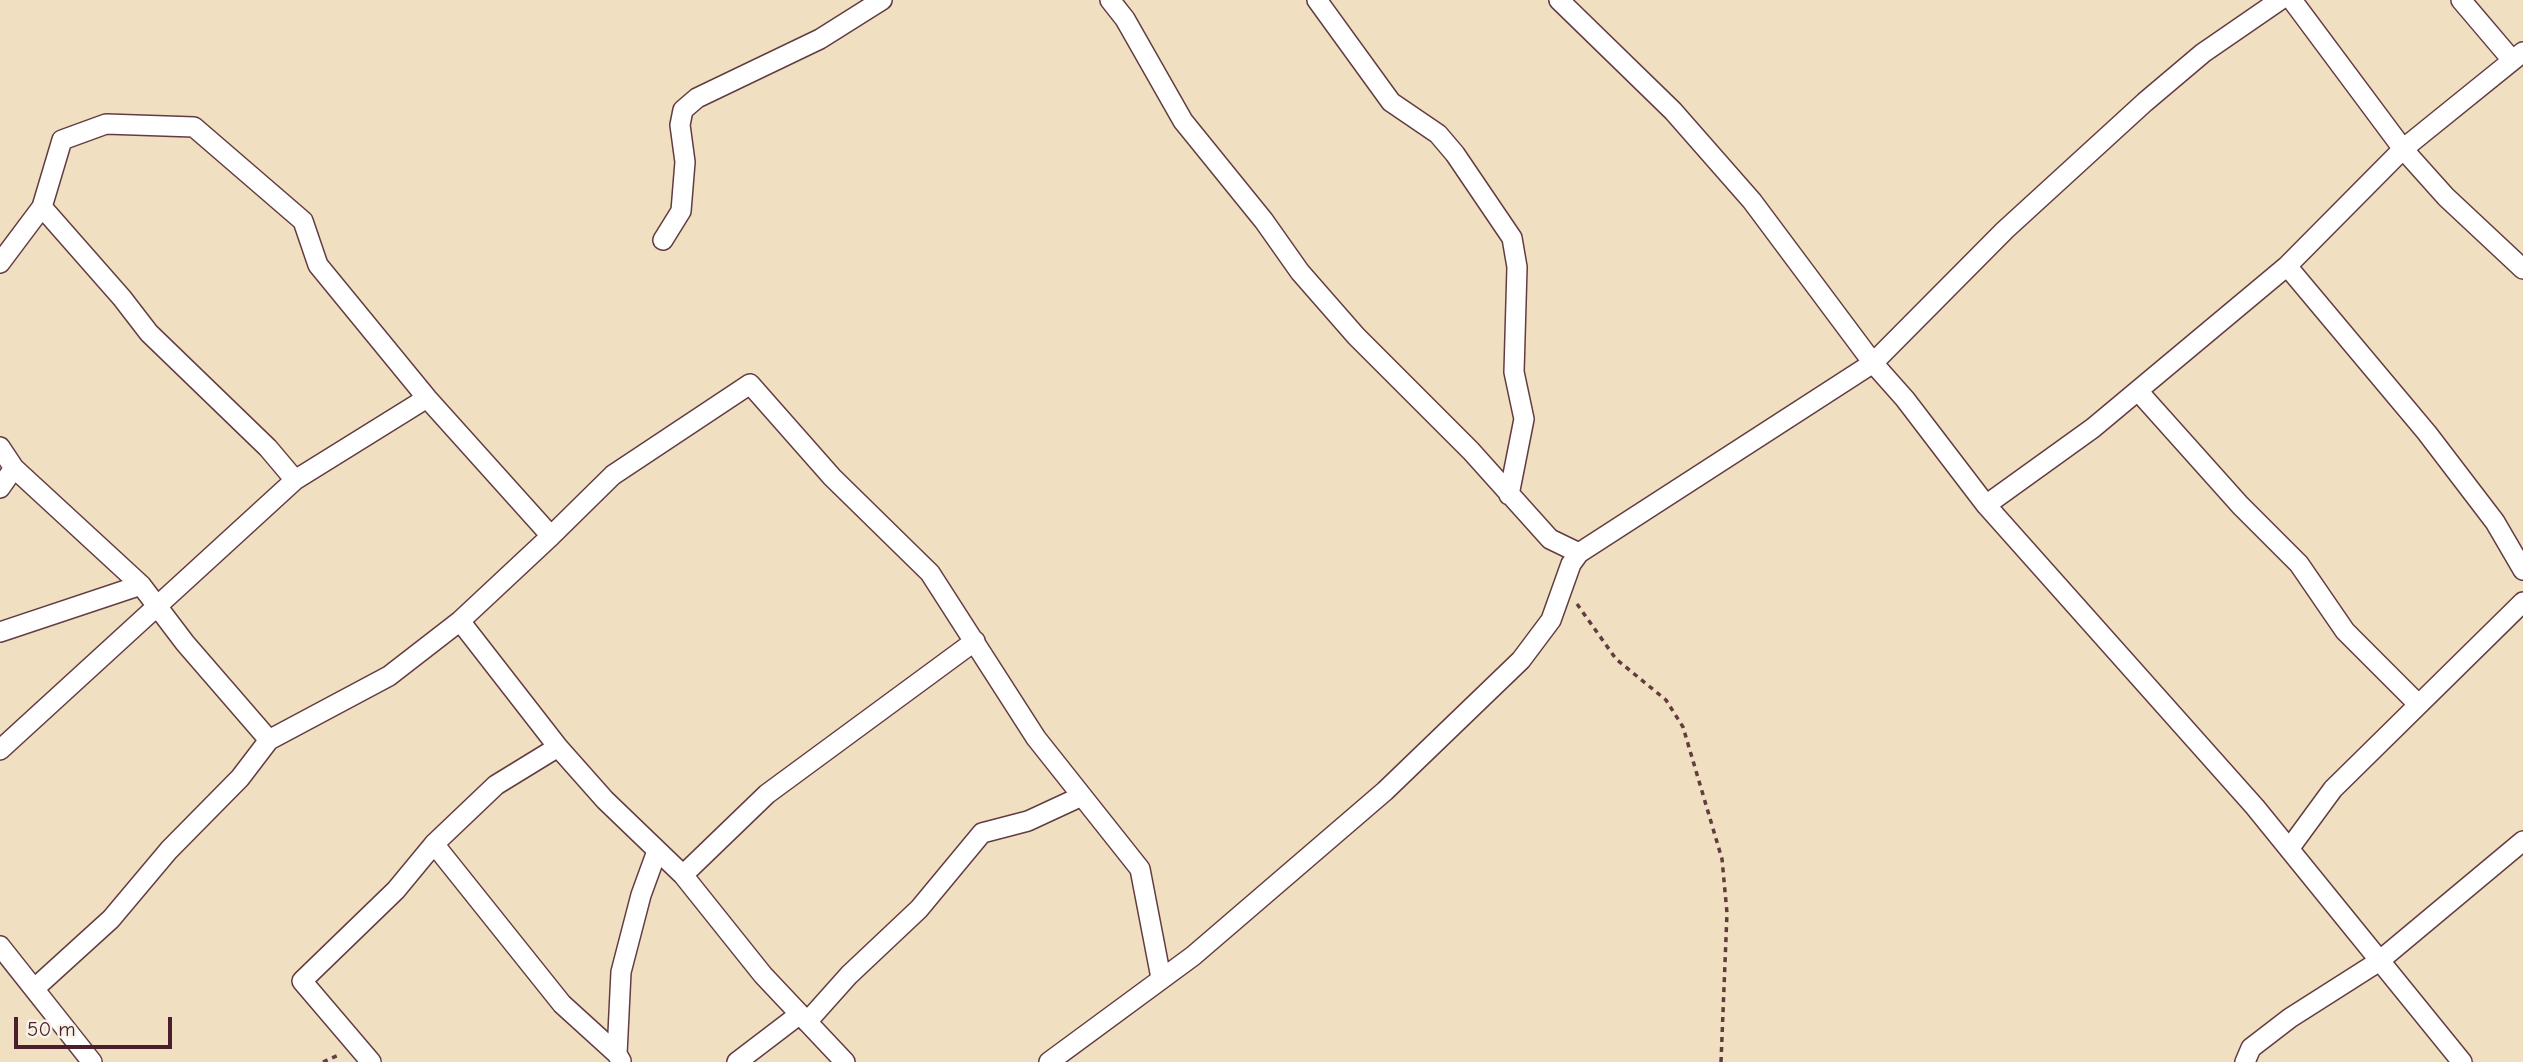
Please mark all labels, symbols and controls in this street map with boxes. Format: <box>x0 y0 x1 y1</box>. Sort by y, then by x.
scale bar <box>18 1002 175 1046</box>
text: 50 m <box>27 1017 76 1041</box>

